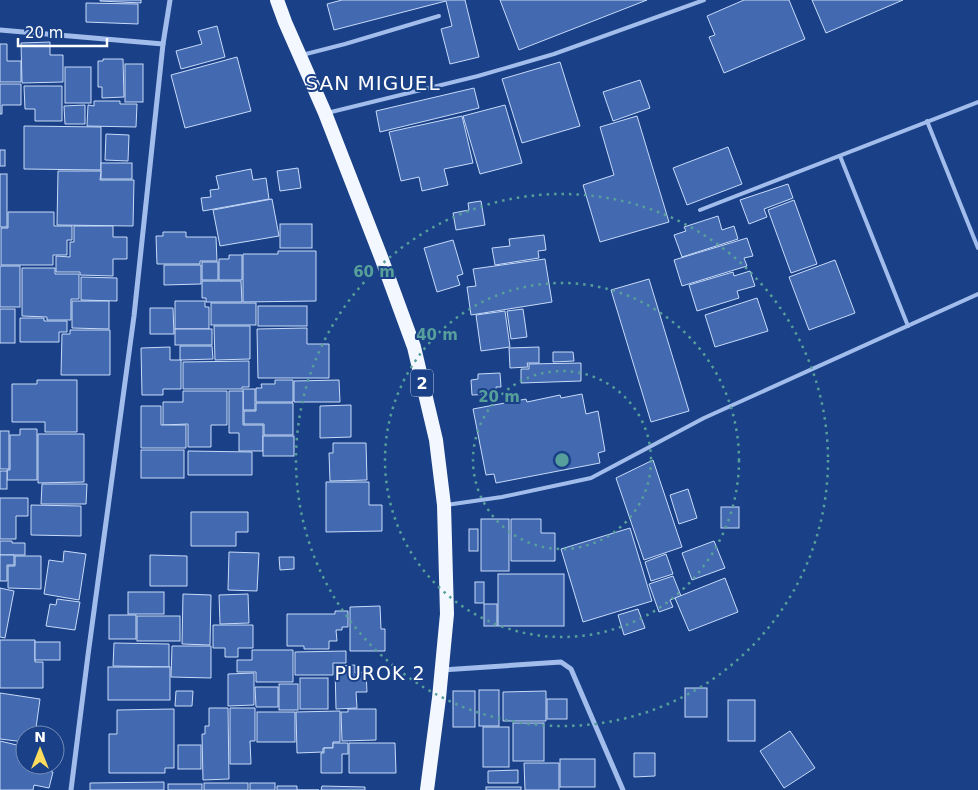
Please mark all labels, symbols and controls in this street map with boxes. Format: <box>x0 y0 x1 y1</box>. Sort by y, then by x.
scale bar <box>18 15 106 47</box>
text: 20 m <box>25 24 63 42</box>
district label: SAN MIGUEL <box>305 71 441 95</box>
text: 60 m <box>353 263 395 281</box>
text: 40 m <box>416 326 458 344</box>
road number: 2 <box>411 369 433 396</box>
text: 20 m <box>478 388 520 406</box>
centre of rings <box>553 451 571 469</box>
district label: PUROK 2 <box>334 662 426 684</box>
north arrow <box>15 725 65 775</box>
text: N <box>34 729 46 745</box>

